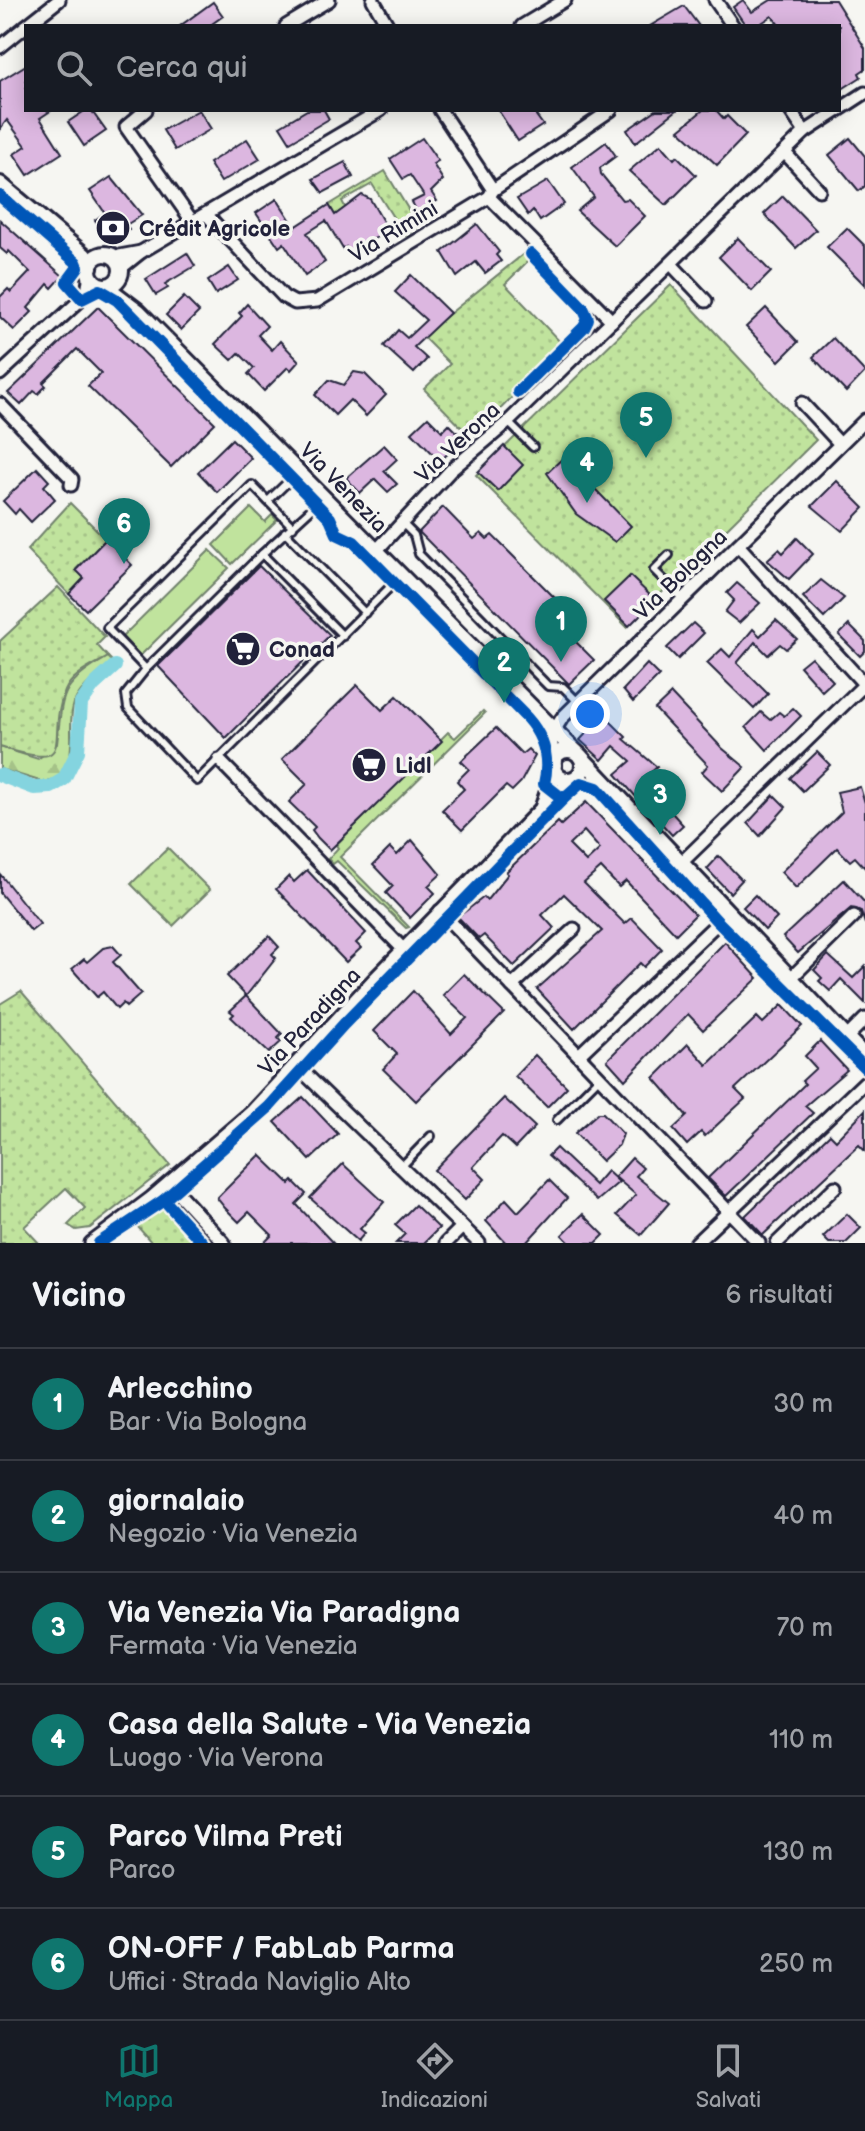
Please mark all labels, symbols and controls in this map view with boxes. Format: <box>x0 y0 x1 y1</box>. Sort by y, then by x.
search box <box>24 24 841 112</box>
icon: search <box>52 46 96 90</box>
text: Cerca qui <box>116 50 248 86</box>
street label: Via Rimini <box>344 195 443 269</box>
bank icon: Crédit Agricole <box>94 209 132 247</box>
place label: Crédit Agricole <box>139 216 290 243</box>
pin: 5 <box>620 392 672 458</box>
street label: Via Verona <box>410 397 506 489</box>
street label: Via Venezia <box>293 437 393 539</box>
pin: 4 <box>561 437 613 503</box>
pin: 6 <box>98 498 150 564</box>
street label: Via Bologna <box>629 524 733 626</box>
pin: 1 <box>535 596 587 662</box>
supermarket icon: Conad <box>224 630 262 668</box>
place label: Conad <box>269 637 335 664</box>
pin: 2 <box>478 637 530 703</box>
your location <box>570 694 610 734</box>
supermarket icon: Lidl <box>350 746 388 784</box>
place label: Lidl <box>395 753 431 780</box>
pin: 3 <box>634 769 686 835</box>
street label: Via Paradigna <box>253 962 367 1082</box>
text: Vicino <box>32 1275 126 1316</box>
text: 6 risultati <box>725 1280 833 1311</box>
text: Arlecchino <box>108 1371 253 1407</box>
text: 1 <box>53 1389 63 1420</box>
text: 30 m <box>773 1389 833 1420</box>
text: Bar · Via Bologna <box>108 1407 307 1438</box>
text: giornalaio <box>108 1483 245 1519</box>
text: 2 <box>50 1501 66 1532</box>
text: 40 m <box>773 1501 833 1532</box>
text: Negozio · Via Venezia <box>108 1519 358 1550</box>
text: Via Venezia Via Paradigna <box>108 1595 460 1631</box>
text: 3 <box>50 1613 66 1644</box>
text: 70 m <box>776 1613 833 1644</box>
text: Fermata · Via Venezia <box>108 1631 358 1662</box>
text: Casa della Salute - Via Venezia <box>108 1707 531 1743</box>
text: 4 <box>50 1725 66 1756</box>
text: 110 m <box>769 1725 833 1756</box>
text: Luogo · Via Verona <box>108 1743 324 1774</box>
text: Parco Vilma Preti <box>108 1819 343 1855</box>
text: 5 <box>50 1837 66 1868</box>
text: 130 m <box>763 1837 833 1868</box>
text: Parco <box>108 1855 176 1886</box>
text: ON-OFF / FabLab Parma <box>108 1931 455 1967</box>
text: 6 <box>50 1949 66 1980</box>
text: 250 m <box>759 1949 833 1980</box>
text: Uffici · Strada Naviglio Alto <box>108 1967 411 1998</box>
tab: Mappa <box>104 2039 173 2114</box>
tab: Indicazioni <box>381 2039 488 2114</box>
tab: Salvati <box>696 2039 761 2114</box>

